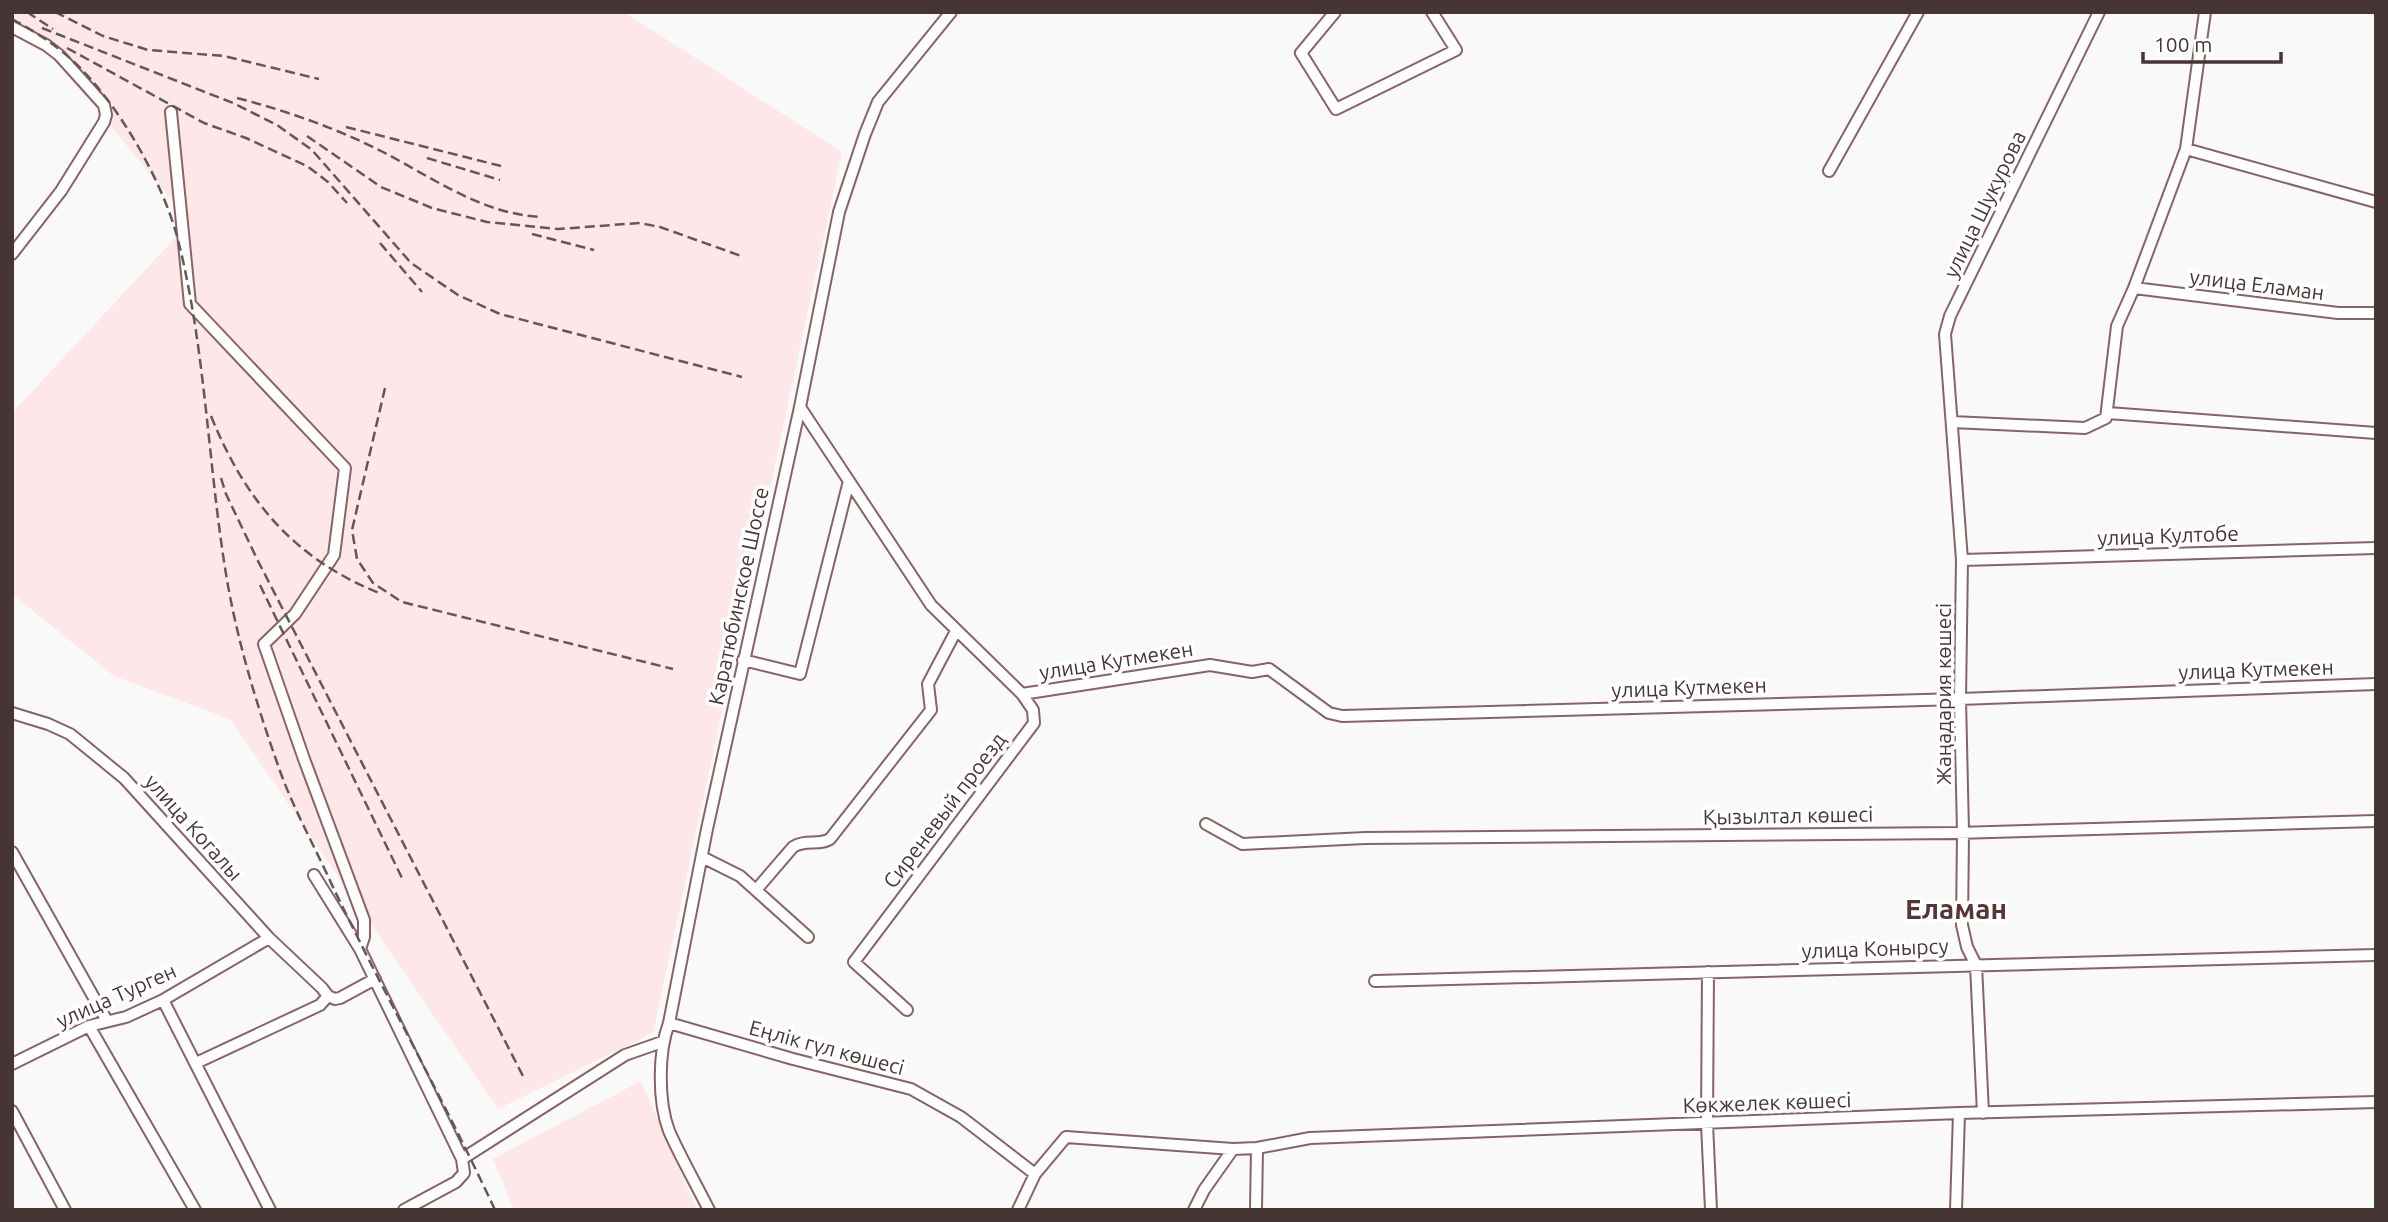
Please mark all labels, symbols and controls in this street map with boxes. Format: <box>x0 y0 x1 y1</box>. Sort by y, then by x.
scale bar <box>2143 21 2281 65</box>
text: 100 m <box>2154 32 2212 56</box>
street label: улица Шукурова <box>1938 126 2030 282</box>
street label: улица Еламан <box>2188 264 2326 304</box>
street label: Каратюбинское Шоссе <box>703 485 773 707</box>
street label: улица Култобе <box>2097 521 2239 549</box>
street label: Жаңадария көшесі <box>1931 603 1955 785</box>
street label: улица Кутмекен <box>1037 636 1195 684</box>
street label: улица Кутмекен <box>2178 654 2334 684</box>
street label: улица Кутмекен <box>1611 672 1767 702</box>
street label: Сиреневый проезд <box>878 728 1010 892</box>
street label: улица Когалы <box>140 769 248 885</box>
street label: Қызылтал көшесі <box>1703 802 1873 828</box>
district label: Еламан <box>1905 893 2007 924</box>
street label: улица Конырсу <box>1801 933 1949 963</box>
street label: улица Турген <box>52 958 180 1032</box>
street label: Еңлік гүл көшесі <box>747 1015 907 1079</box>
street label: Көкжелек көшесі <box>1682 1087 1852 1117</box>

